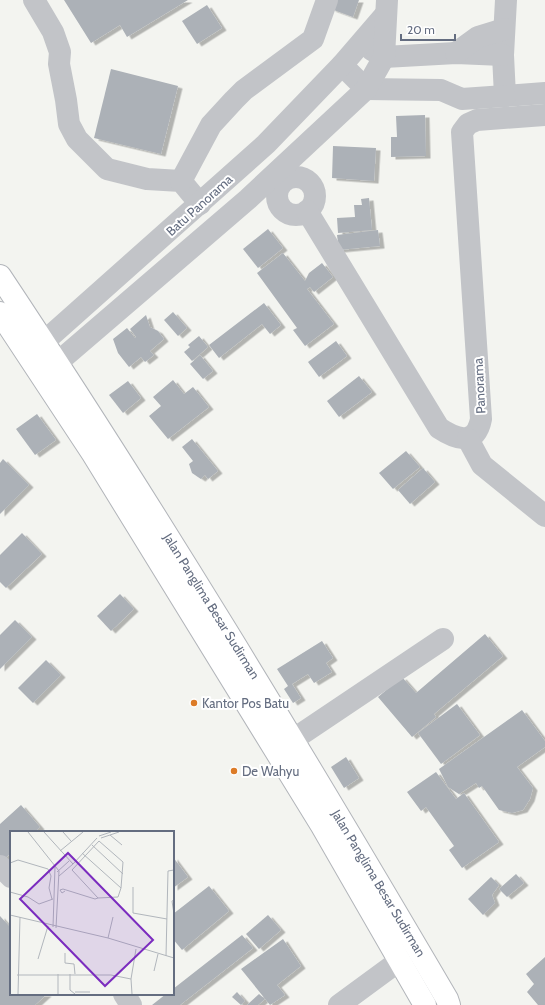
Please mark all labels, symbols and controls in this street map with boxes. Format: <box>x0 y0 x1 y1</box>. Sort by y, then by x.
scale bar <box>401 16 455 42</box>
text: 20 m <box>407 22 435 37</box>
street label: Batu Panorama <box>163 171 236 239</box>
street label: Panorama <box>470 357 488 414</box>
street label: Jalan Panglima Besar Sudirman <box>160 529 264 682</box>
place label: Kantor Pos Batu <box>202 695 289 711</box>
marker: Kantor Pos Batu <box>189 698 199 708</box>
place label: De Wahyu <box>242 763 299 779</box>
marker: De Wahyu <box>229 766 239 776</box>
street label: Jalan Panglima Besar Sudirman <box>328 806 429 960</box>
inset map <box>10 831 174 995</box>

